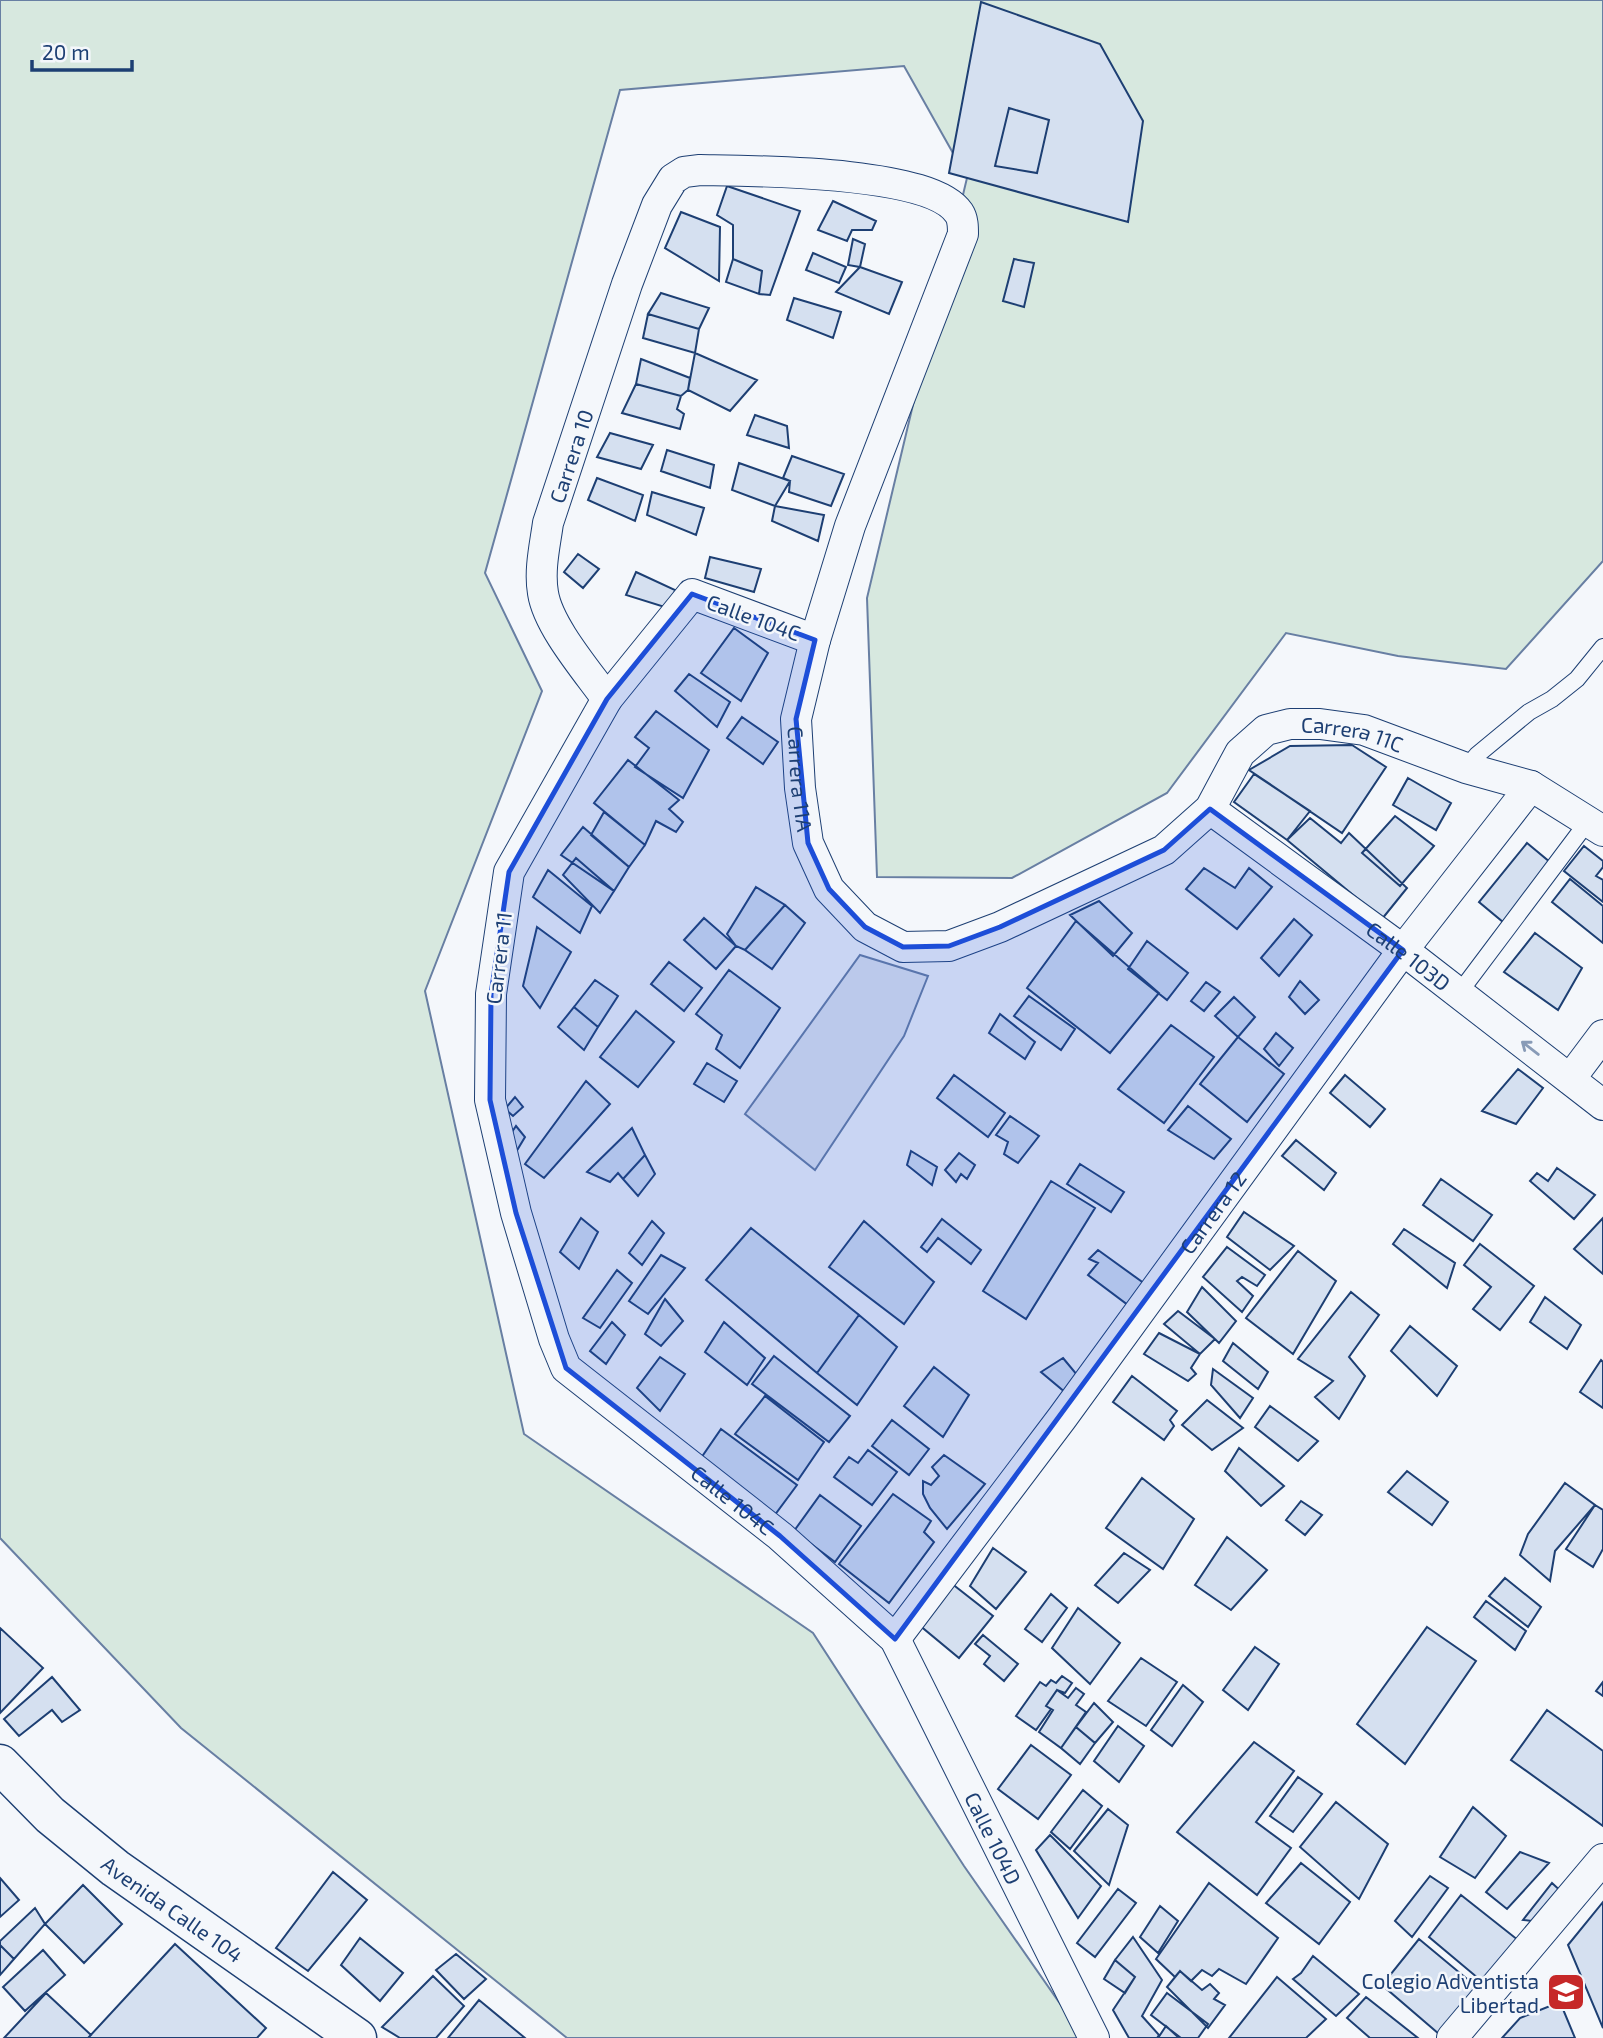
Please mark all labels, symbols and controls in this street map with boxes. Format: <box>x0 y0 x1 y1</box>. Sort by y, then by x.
scale bar <box>32 28 131 72</box>
text: 20 m <box>42 39 90 64</box>
street label: Carrera 10 <box>543 406 597 506</box>
street label: Calle 104C <box>704 589 804 645</box>
street label: Carrera 11C <box>1301 712 1407 756</box>
street label: Carrera 11A <box>784 725 819 833</box>
street label: Carrera 11 <box>480 910 516 1006</box>
street label: Calle 103D <box>1362 916 1456 995</box>
one-way arrow <box>1521 1041 1539 1056</box>
street label: Carrera 12 <box>1174 1166 1251 1258</box>
street label: Calle 104C <box>687 1459 779 1539</box>
street label: Calle 104D <box>961 1787 1028 1888</box>
street label: Avenida Calle 104 <box>97 1850 248 1967</box>
place label: Colegio Adventista Libertad <box>1362 1968 1539 2017</box>
school or university icon: Colegio Adventista Libertad <box>1545 1971 1587 2013</box>

